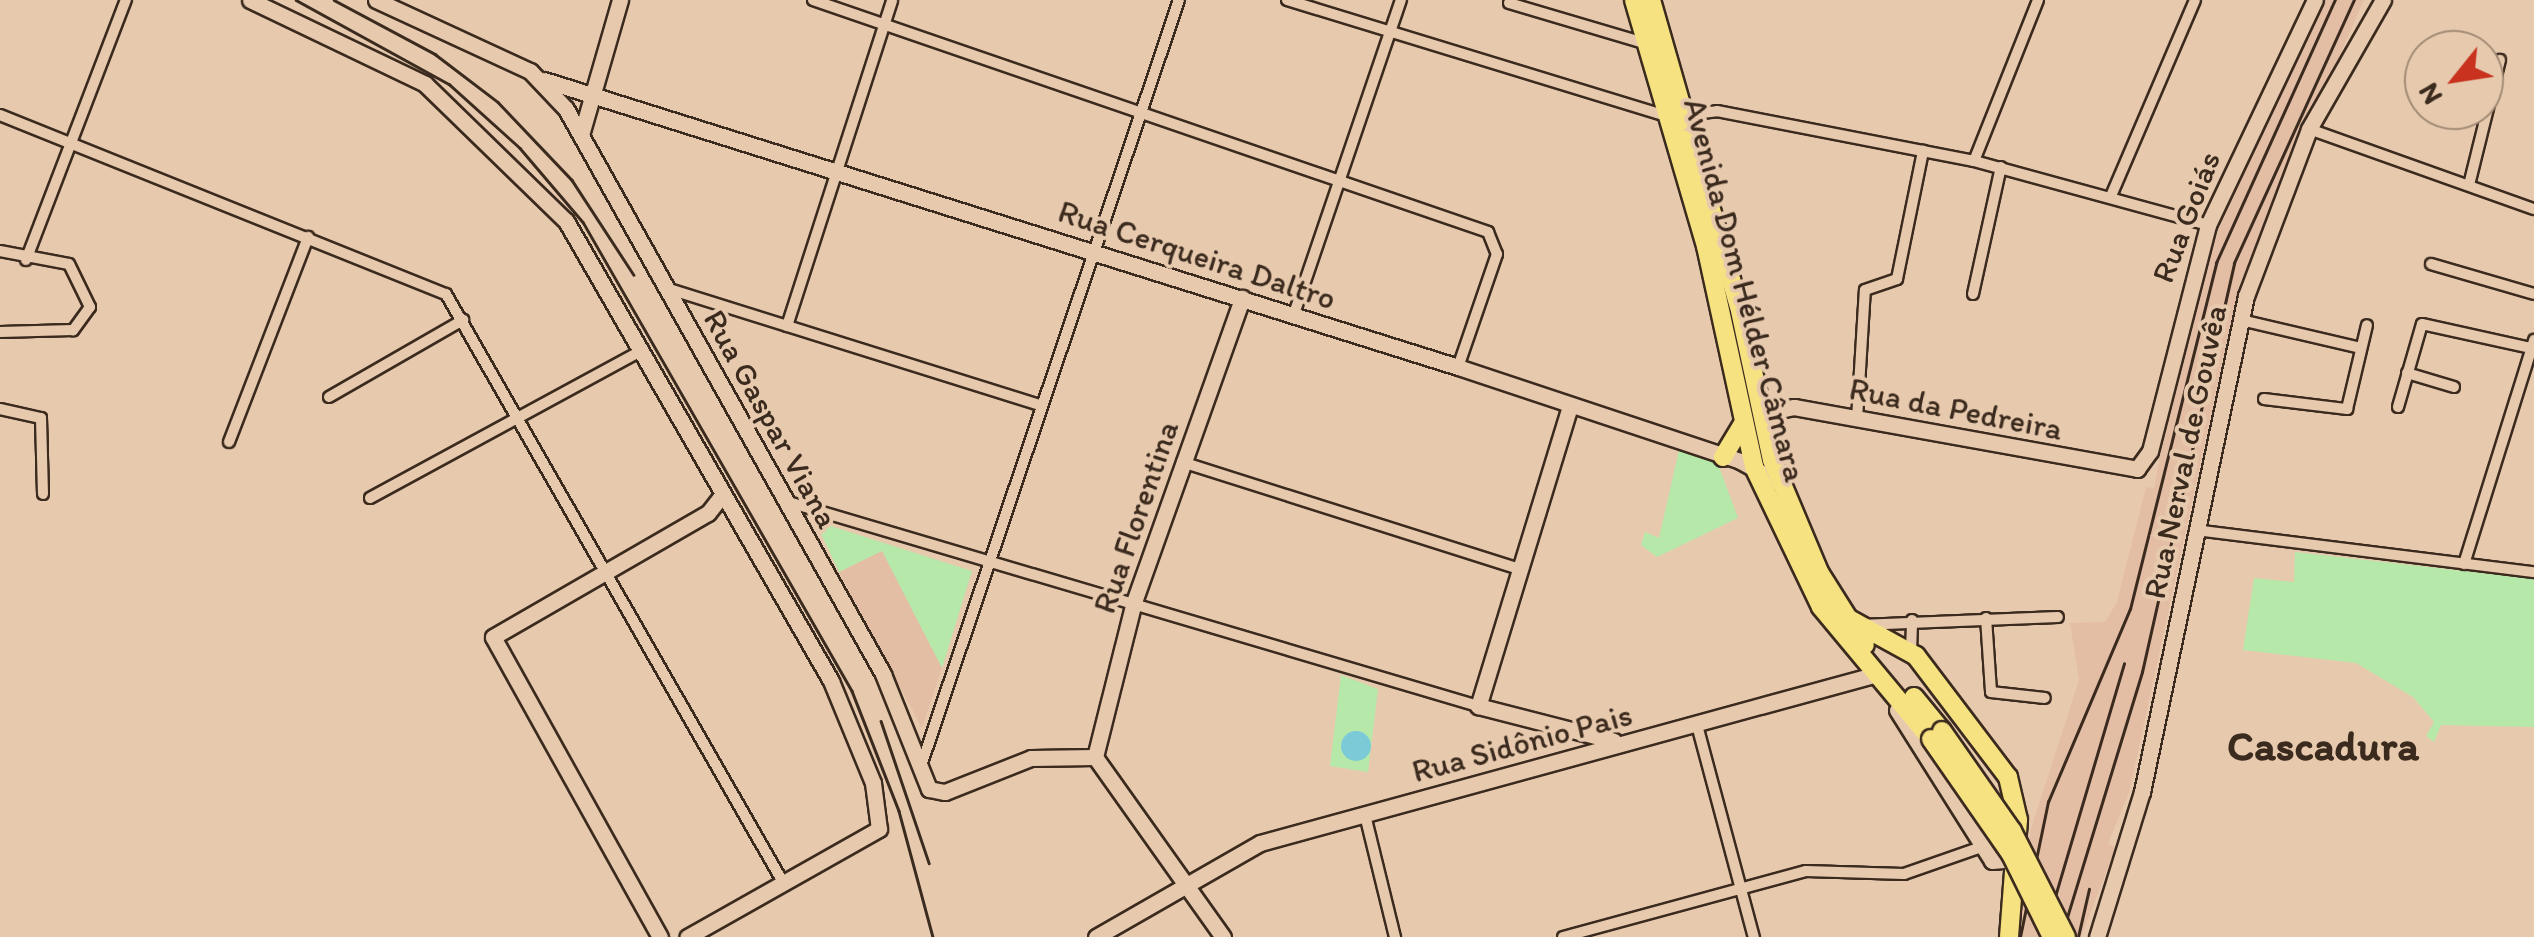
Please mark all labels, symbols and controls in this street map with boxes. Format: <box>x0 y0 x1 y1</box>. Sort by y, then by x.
north arrow <box>2404 30 2504 130</box>
text: N <box>2410 77 2449 111</box>
street label: Avenida Dom Hélder Câmara <box>1675 94 1815 486</box>
street label: Rua Goiás <box>2143 146 2229 288</box>
street label: Rua Cerqueira Daltro <box>1053 192 1341 318</box>
street label: Rua Nerval de Gouvêa <box>2135 302 2235 602</box>
street label: Rua Gaspar Viana <box>696 304 846 534</box>
street label: Rua da Pedreira <box>1846 369 2066 449</box>
street label: Rua Florentina <box>1085 416 1187 618</box>
street label: Rua Sidônio Pais <box>1408 695 1636 791</box>
district label: Cascadura <box>2227 721 2419 771</box>

